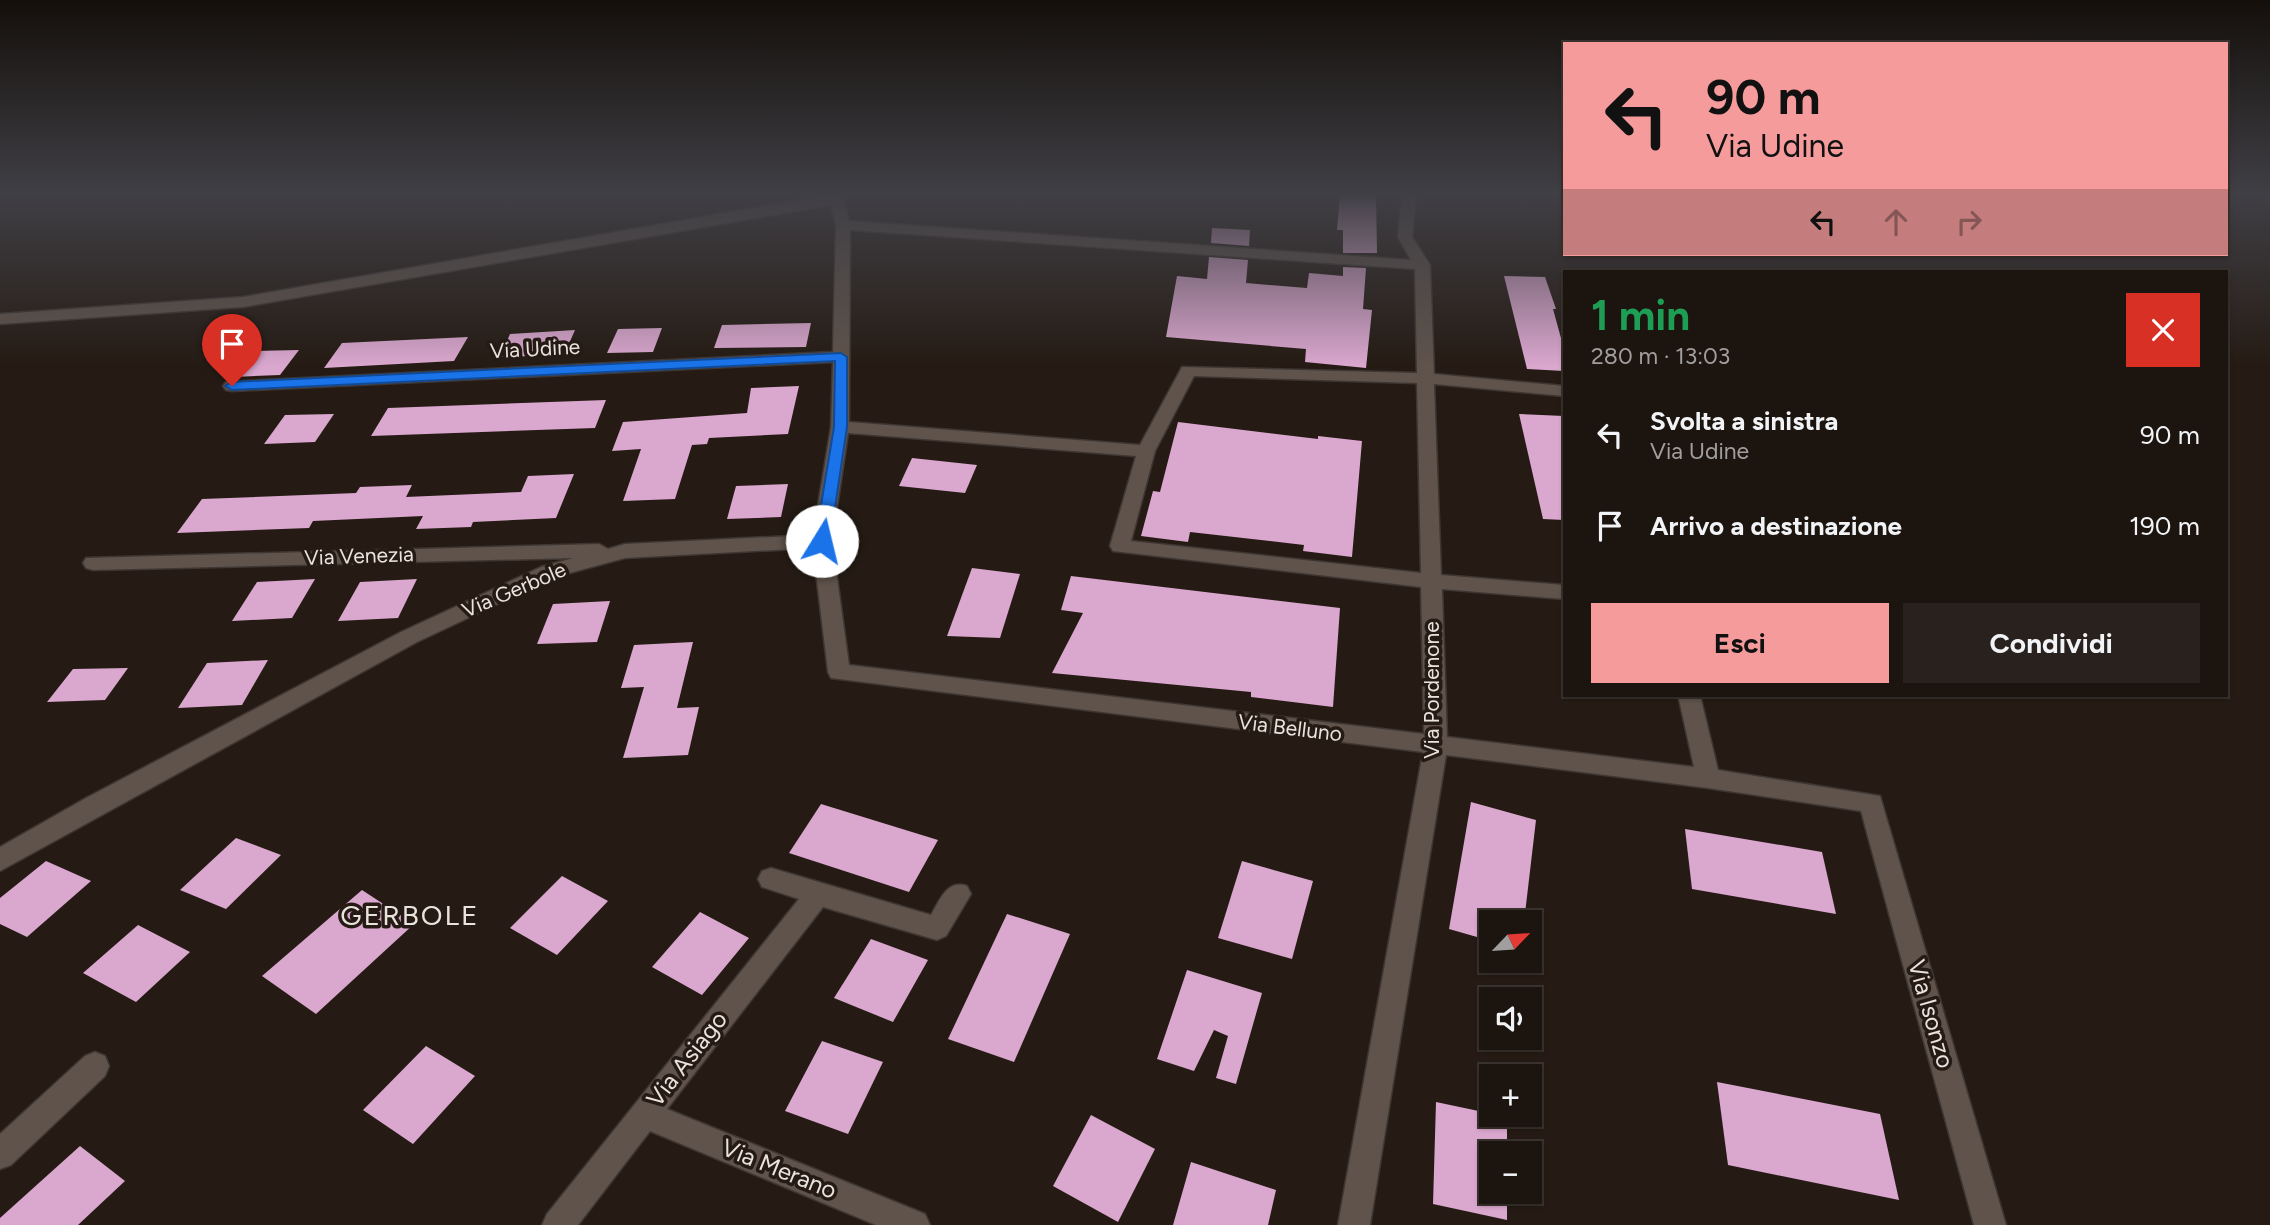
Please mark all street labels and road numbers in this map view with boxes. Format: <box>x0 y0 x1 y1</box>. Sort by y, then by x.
street label: Via Udine <box>489 334 581 363</box>
street label: Via Venezia <box>304 541 414 570</box>
street label: Via Gerbole <box>458 556 570 623</box>
street label: Via Pordenone <box>1419 621 1444 759</box>
street label: Via Belluno <box>1237 709 1343 746</box>
street label: Via Isonzo <box>1902 956 1961 1071</box>
street label: Via Asiago <box>640 1005 733 1112</box>
street label: Via Merano <box>717 1132 841 1205</box>

